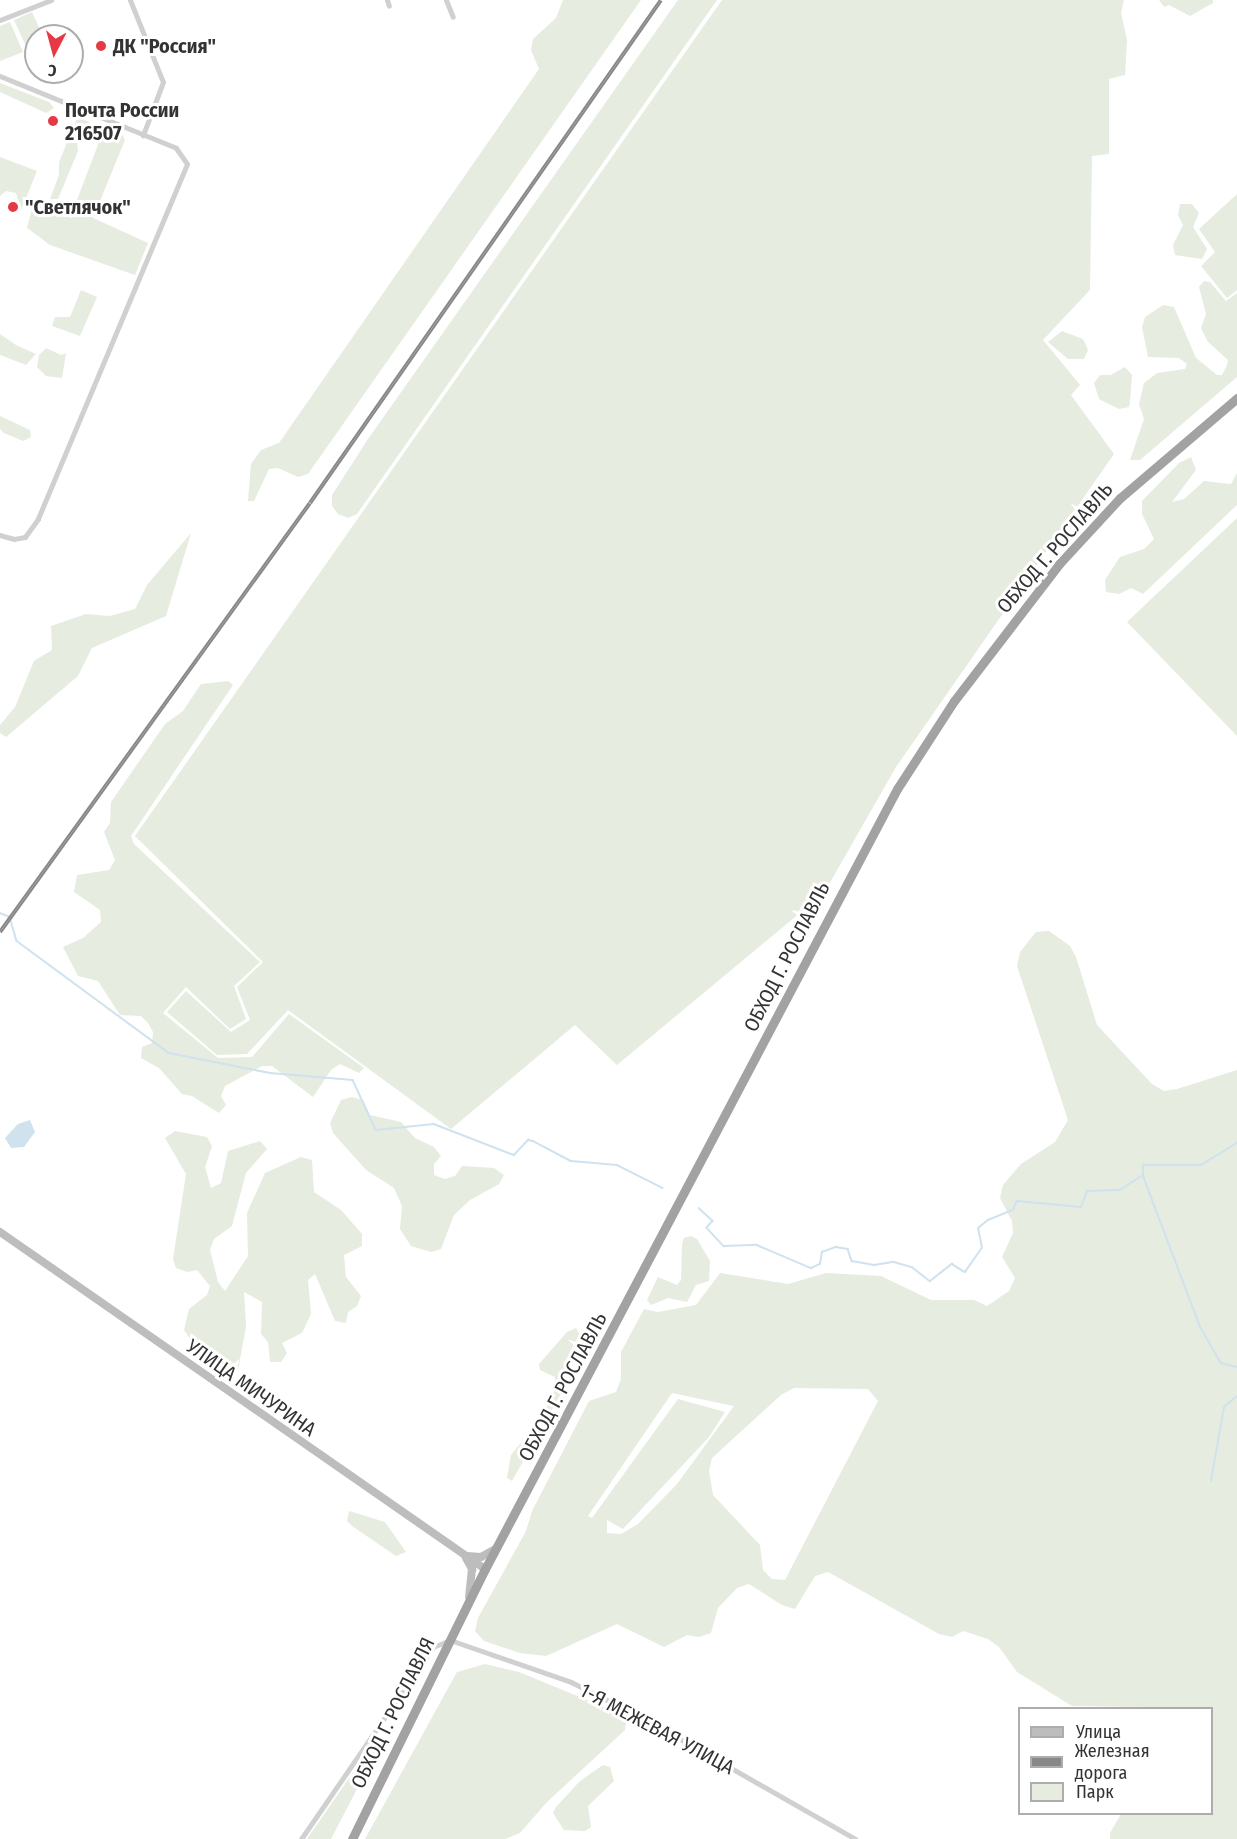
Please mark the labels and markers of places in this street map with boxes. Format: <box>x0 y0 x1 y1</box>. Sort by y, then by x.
place label: ДК "Россия" <box>113 34 216 58</box>
marker: ДК "Россия" <box>94 39 108 53</box>
place label: Почта России 216507 <box>65 98 179 145</box>
marker: Почта России 216507 <box>46 114 60 128</box>
place label: "Светлячок" <box>25 195 131 219</box>
marker: "Светлячок" <box>6 200 20 214</box>

